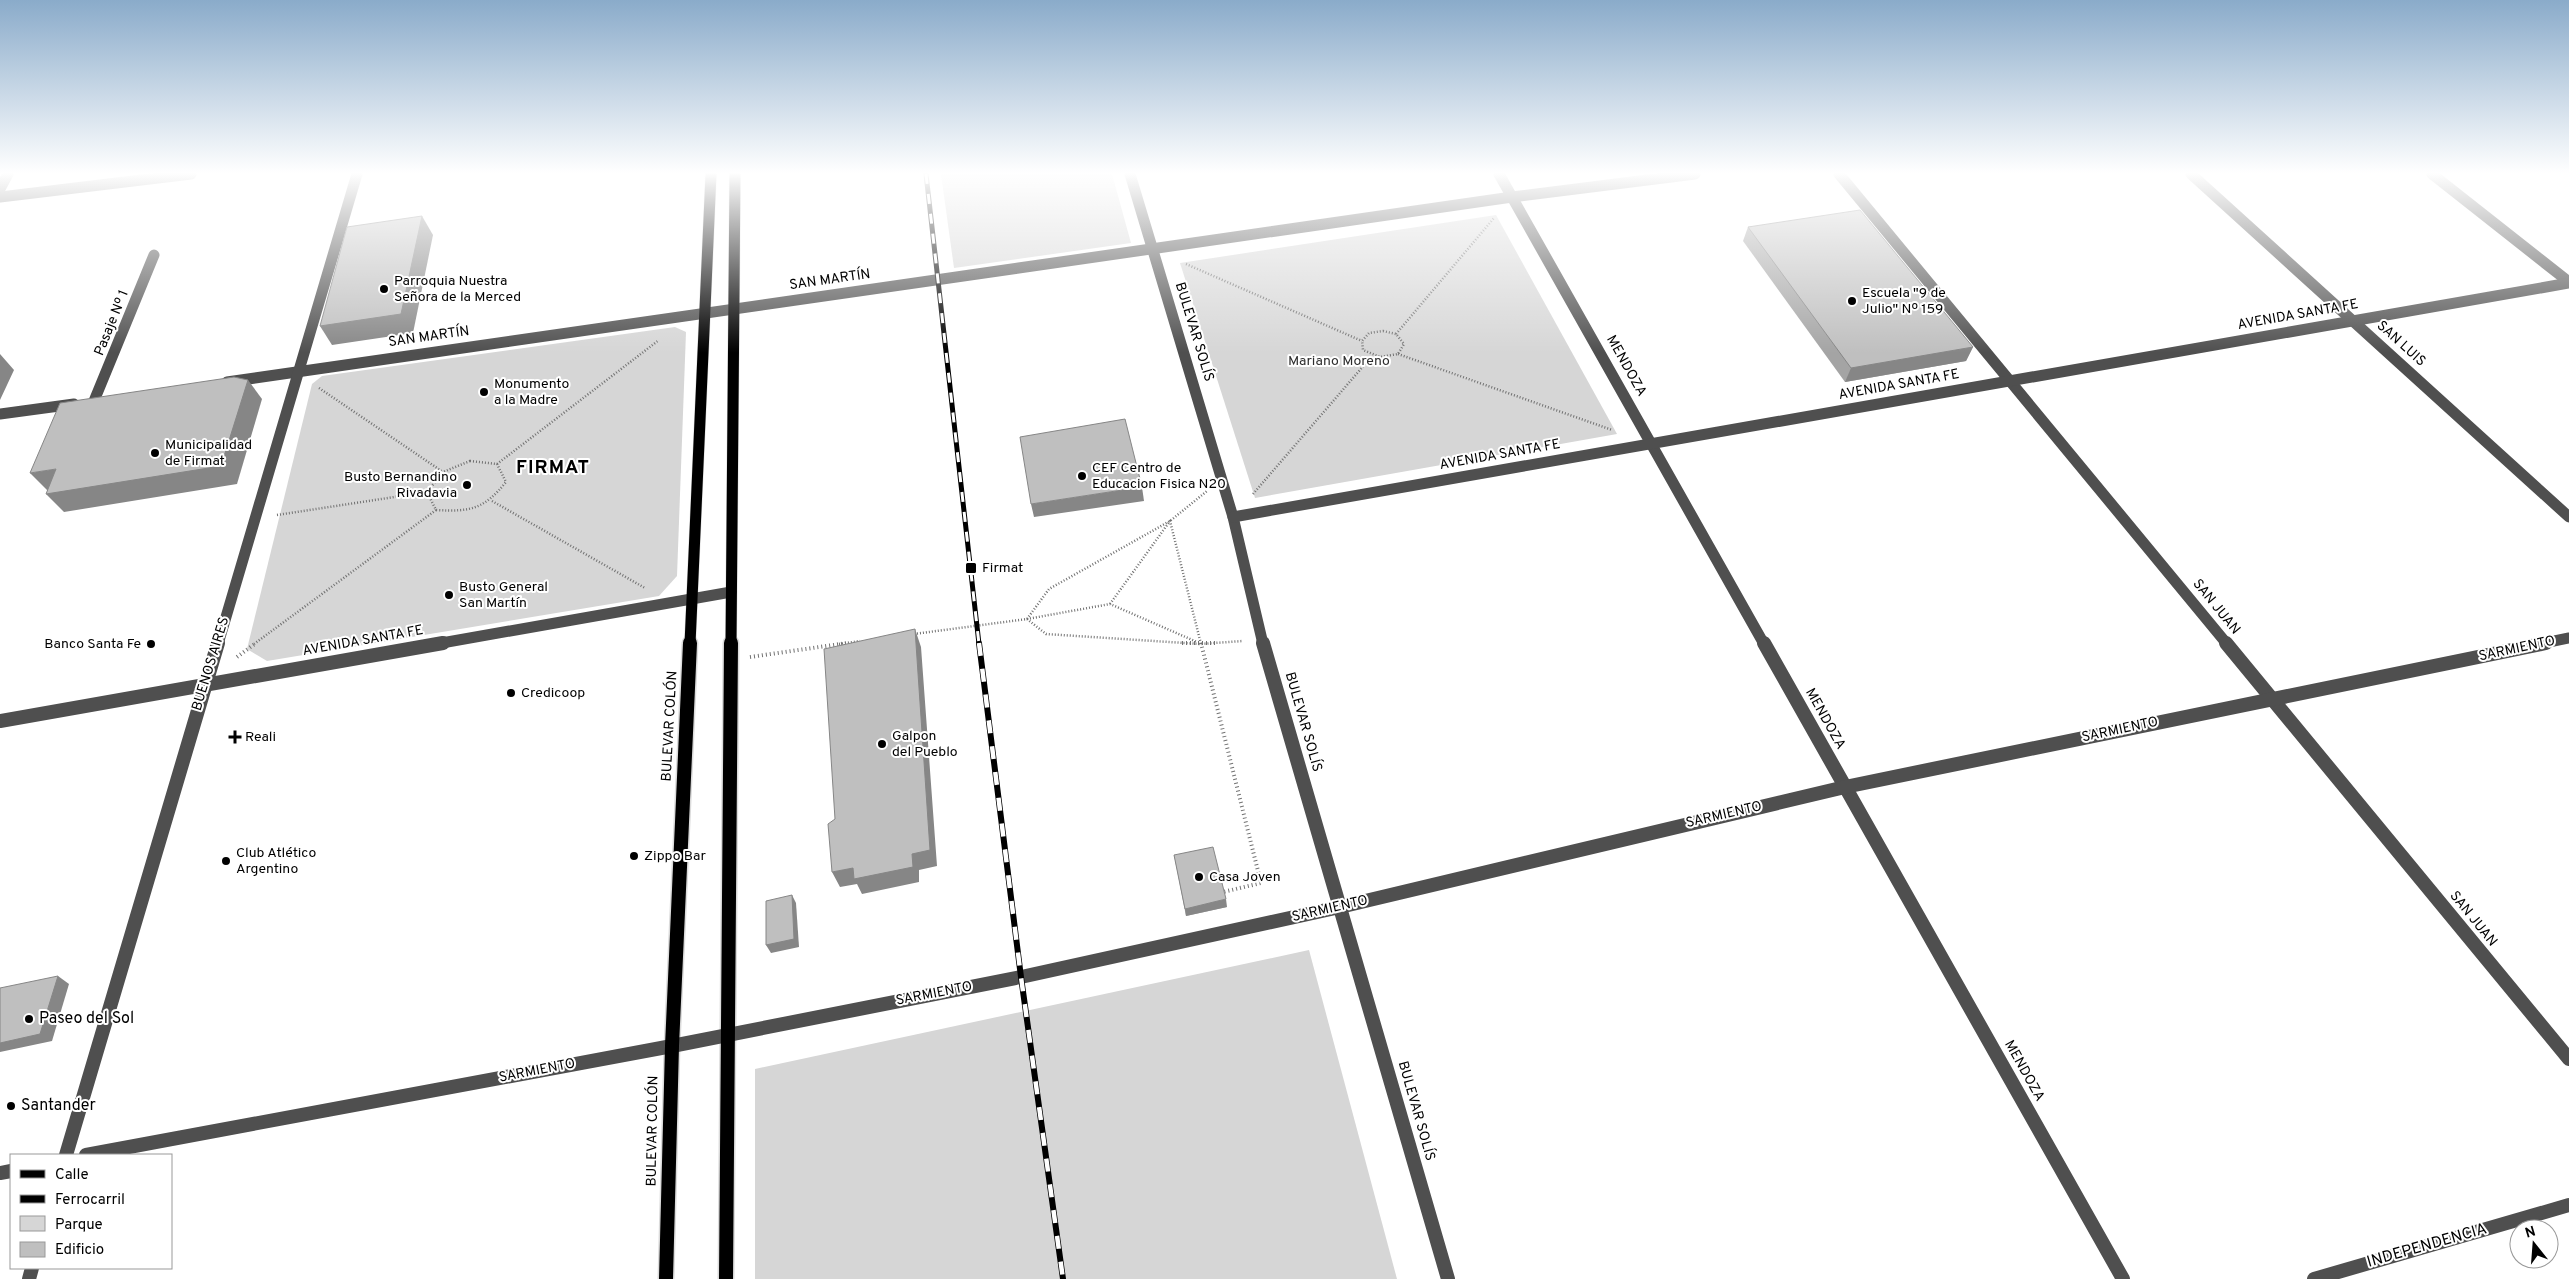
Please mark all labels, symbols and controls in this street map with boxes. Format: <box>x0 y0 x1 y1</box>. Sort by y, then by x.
street label: SAN MARTÍN <box>788 265 872 294</box>
place label: Parroquia Nuestra Señora de la Merced <box>394 273 521 306</box>
street label: BULEVAR SOLÍS <box>1171 280 1218 384</box>
marker: Parroquia Nuestra Señora de la Merced <box>378 283 390 295</box>
place label: Escuela "9 de Julio" Nº 159 <box>1862 285 1946 318</box>
street label: Pasaje Nº 1 <box>91 288 133 358</box>
marker: Escuela "9 de Julio" Nº 159 <box>1846 295 1858 307</box>
street label: AVENIDA SANTA FE <box>2236 296 2360 334</box>
street label: SAN LUIS <box>2373 318 2429 370</box>
street label: SAN MARTÍN <box>387 322 471 351</box>
street label: MENDOZA <box>1602 332 1650 400</box>
park label: Mariano Moreno <box>1288 353 1390 370</box>
street label: AVENIDA SANTA FE <box>1837 366 1961 404</box>
place label: Monumento a la Madre <box>494 376 569 409</box>
marker: Monumento a la Madre <box>478 386 490 398</box>
street label: AVENIDA SANTA FE <box>1438 436 1562 474</box>
place label: Municipalidad de Firmat <box>165 437 252 470</box>
marker: Municipalidad de Firmat <box>149 447 161 459</box>
district label: FIRMAT <box>516 456 590 480</box>
place label: CEF Centro de Educacion Fisica N20 <box>1092 460 1226 493</box>
place label: Busto Bernandino Rivadavia <box>344 469 457 502</box>
marker: CEF Centro de Educacion Fisica N20 <box>1076 470 1088 482</box>
marker: Busto Bernandino Rivadavia <box>461 479 473 491</box>
place label: Firmat <box>982 560 1023 577</box>
marker: Firmat <box>964 561 978 575</box>
street label: SAN JUAN <box>2189 576 2243 638</box>
place label: Busto General San Martín <box>459 579 548 612</box>
marker: Busto General San Martín <box>443 589 455 601</box>
street label: BUENOS AIRES <box>189 615 233 713</box>
street label: AVENIDA SANTA FE <box>301 622 425 660</box>
street label: SARMIENTO <box>2477 633 2557 665</box>
place label: Banco Santa Fe <box>44 636 141 653</box>
marker: Banco Santa Fe <box>145 638 157 650</box>
street label: BULEVAR COLÓN <box>658 670 681 782</box>
street label: BULEVAR SOLÍS <box>1281 670 1326 774</box>
place label: Credicoop <box>521 685 585 702</box>
street label: MENDOZA <box>1801 685 1849 753</box>
marker: Credicoop <box>505 687 517 699</box>
street label: SARMIENTO <box>2080 714 2160 746</box>
place label: Galpon del Pueblo <box>892 728 958 761</box>
place label: Reali <box>245 729 276 746</box>
marker: Reali <box>229 731 241 743</box>
marker: Galpon del Pueblo <box>876 738 888 750</box>
street label: SARMIENTO <box>1684 798 1764 832</box>
place label: Club Atlético Argentino <box>236 845 316 878</box>
place label: Zippo Bar <box>644 848 707 865</box>
marker: Zippo Bar <box>628 850 640 862</box>
marker: Club Atlético Argentino <box>220 855 232 867</box>
place label: Casa Joven <box>1209 869 1281 886</box>
marker: Casa Joven <box>1193 871 1205 883</box>
street label: SAN JUAN <box>2446 888 2500 950</box>
street label: SARMIENTO <box>1290 892 1370 926</box>
street label: SARMIENTO <box>894 978 974 1010</box>
place label: Paseo del Sol <box>39 1009 134 1029</box>
marker: Paseo del Sol <box>23 1013 35 1025</box>
street label: MENDOZA <box>2000 1037 2048 1105</box>
street label: SARMIENTO <box>497 1055 577 1087</box>
street label: BULEVAR SOLÍS <box>1394 1059 1439 1163</box>
street label: BULEVAR COLÓN <box>643 1075 662 1187</box>
place label: Santander <box>21 1096 96 1116</box>
marker: Santander <box>5 1100 17 1112</box>
legend <box>10 1154 172 1269</box>
text: Calle <box>55 1166 89 1185</box>
text: Ferrocarril <box>55 1191 125 1210</box>
text: Parque <box>55 1216 103 1235</box>
street label: INDEPENDENCIA <box>2365 1219 2489 1273</box>
north arrow <box>2509 1219 2559 1269</box>
text: N <box>2523 1223 2538 1243</box>
text: Edificio <box>55 1241 104 1260</box>

